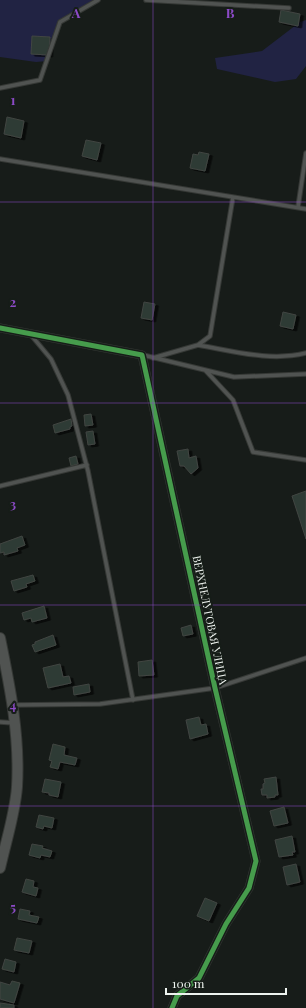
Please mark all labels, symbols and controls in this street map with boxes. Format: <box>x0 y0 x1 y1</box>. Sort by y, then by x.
text: A <box>71 4 81 21</box>
text: B <box>226 4 235 21</box>
text: 1 <box>11 91 16 108</box>
text: 2 <box>10 293 17 310</box>
text: 3 <box>10 495 16 512</box>
street label: ВЕРХНЕЛУГОВАЯ УЛИЦА <box>189 554 232 686</box>
text: 4 <box>10 696 17 713</box>
text: 5 <box>10 898 16 915</box>
scale bar <box>166 970 286 996</box>
text: 100 m <box>172 975 205 991</box>

